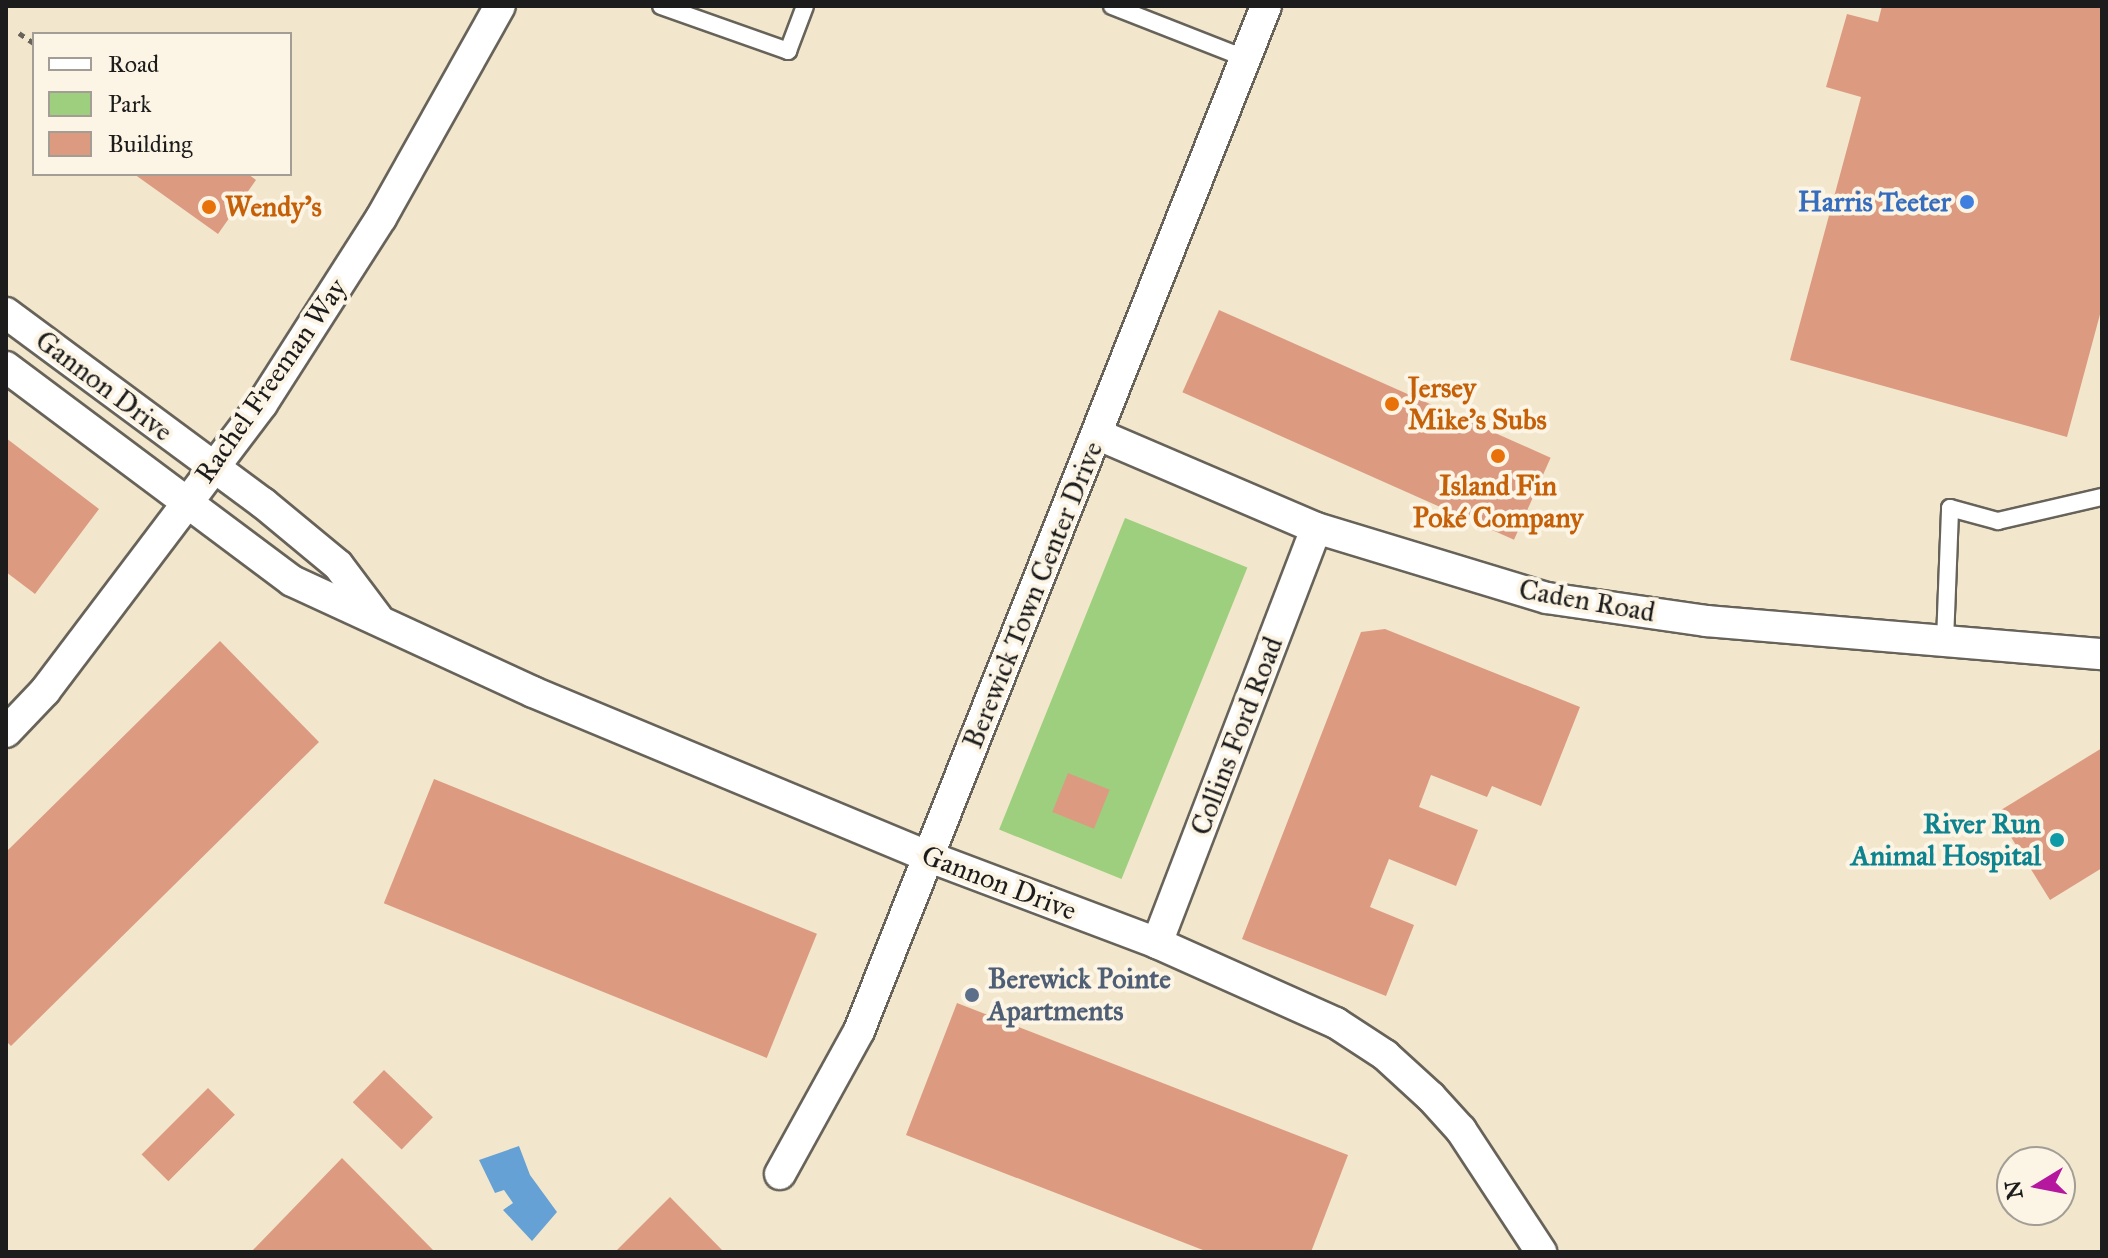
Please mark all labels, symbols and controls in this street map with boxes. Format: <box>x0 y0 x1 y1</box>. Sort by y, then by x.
legend <box>32 32 292 176</box>
text: Road <box>108 49 159 79</box>
text: Park <box>108 89 151 119</box>
text: Building <box>108 129 193 159</box>
place label: Harris Teeter <box>1798 185 1951 219</box>
place label: Wendy's <box>225 190 322 224</box>
marker: Harris Teeter <box>1958 193 1976 211</box>
marker: Wendy's <box>200 198 218 216</box>
street label: Rachel Freeman Way <box>188 272 354 490</box>
street label: Gannon Drive <box>29 324 179 448</box>
place label: Jersey Mike's Subs <box>1408 371 1547 437</box>
marker: Jersey Mike's Subs <box>1383 395 1401 413</box>
street label: Berewick Town Center Drive <box>956 437 1110 753</box>
marker: Island Fin Poké Company <box>1489 447 1507 465</box>
place label: Island Fin Poké Company <box>1413 469 1583 535</box>
street label: Caden Road <box>1516 573 1658 629</box>
street label: Collins Ford Road <box>1184 632 1290 840</box>
place label: River Run Animal Hospital <box>1851 807 2041 873</box>
marker: River Run Animal Hospital <box>2048 831 2066 849</box>
street label: Gannon Drive <box>917 838 1081 928</box>
place label: Berewick Pointe Apartments <box>988 962 1171 1028</box>
marker: Berewick Pointe Apartments <box>963 986 981 1004</box>
north arrow <box>1996 1146 2076 1226</box>
text: N <box>1999 1178 2029 1201</box>

